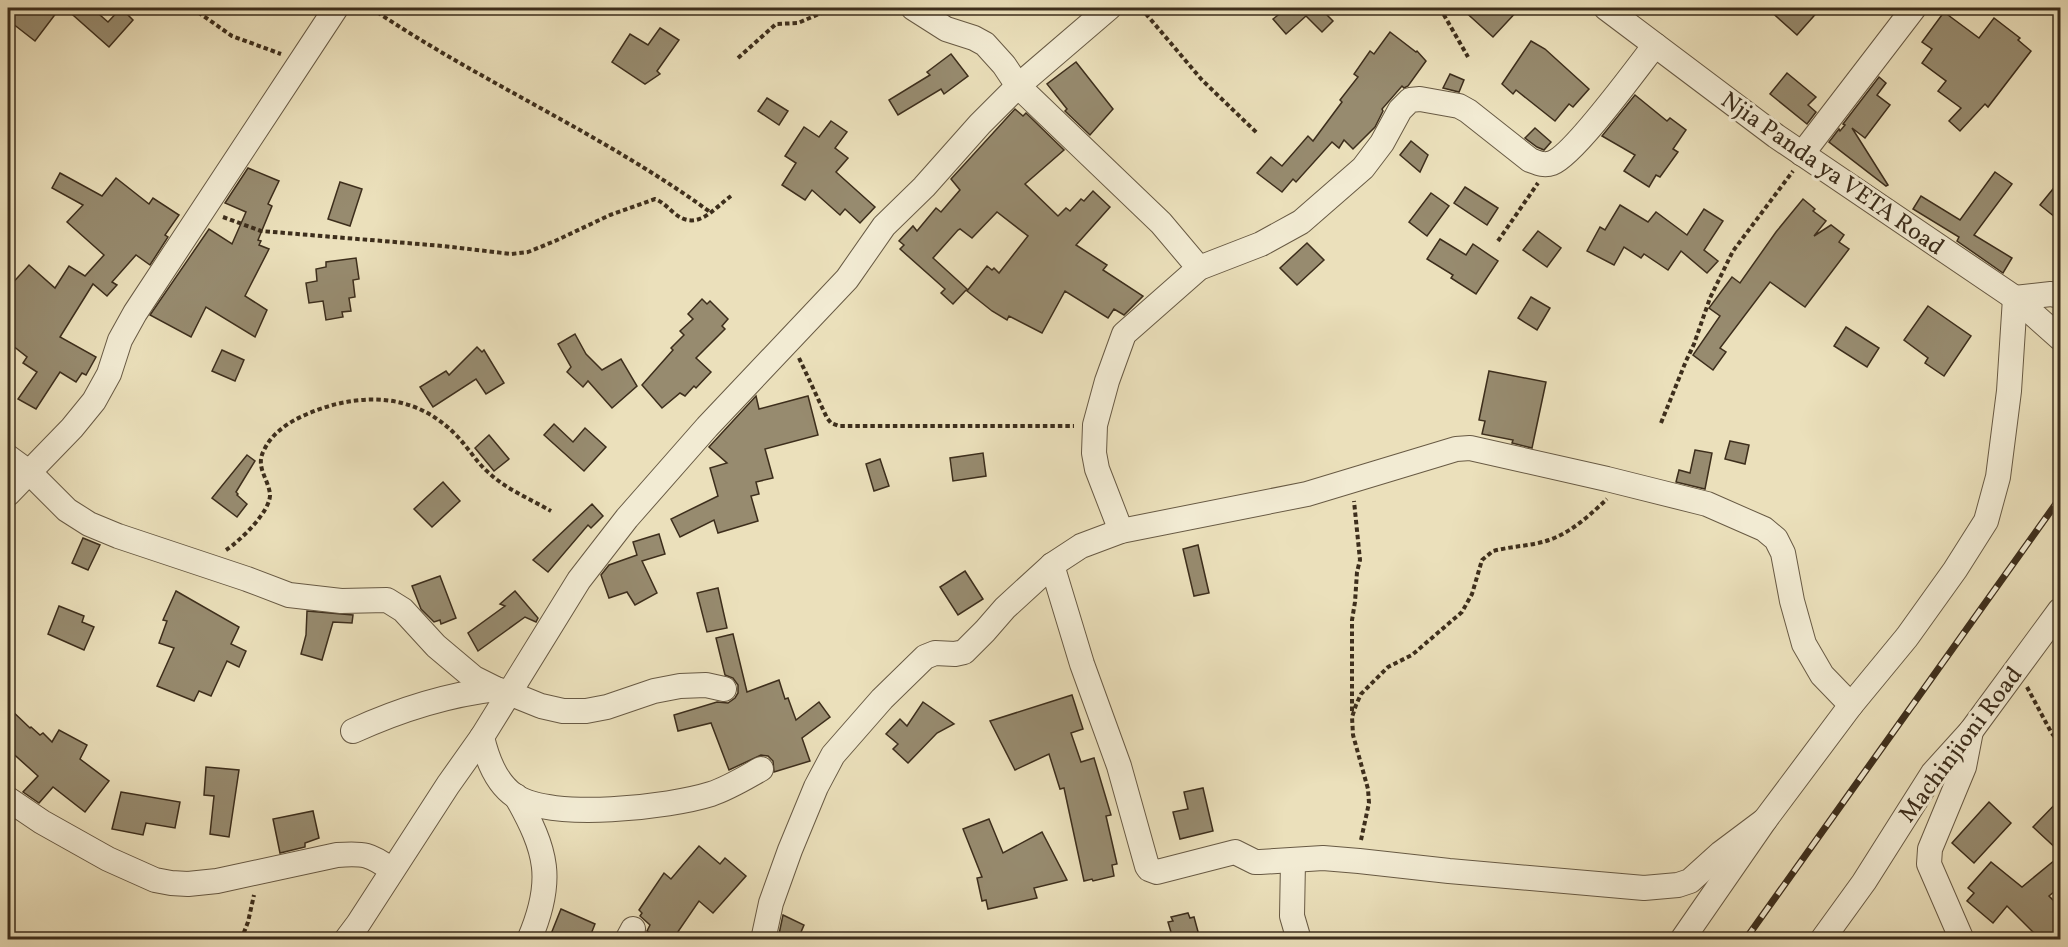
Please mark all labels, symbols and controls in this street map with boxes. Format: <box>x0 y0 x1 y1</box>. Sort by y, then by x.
street label: Njia Panda ya VETA Road <box>1713 84 1951 265</box>
street label: Machinjioni Road <box>1892 660 2032 830</box>

